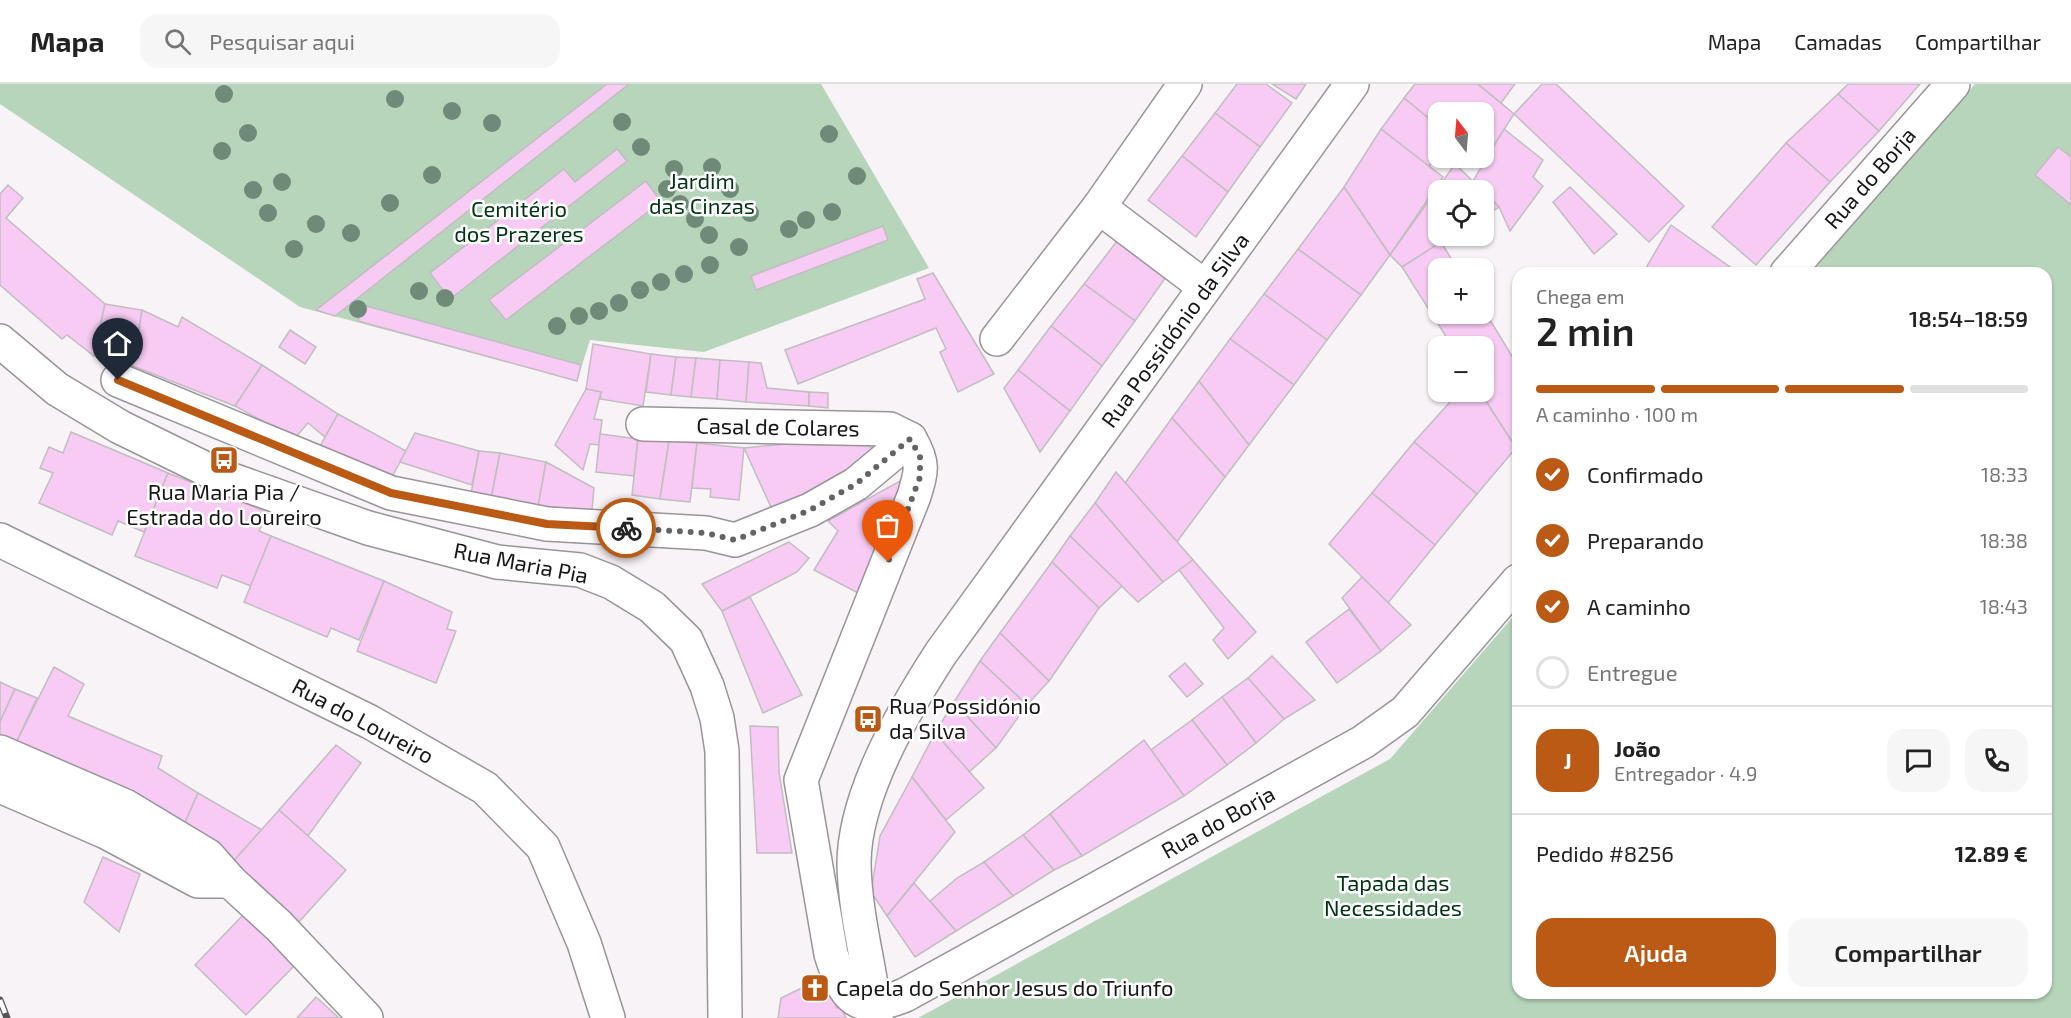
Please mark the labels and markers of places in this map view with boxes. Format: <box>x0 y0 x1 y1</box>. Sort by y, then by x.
pin <box>92 318 143 380</box>
bus stop icon: Rua Maria Pia / Estrada do Loureiro <box>208 444 240 476</box>
place label: Rua Maria Pia / Estrada do Loureiro <box>126 478 322 529</box>
pin <box>862 500 913 562</box>
place label: Rua Possidónio da Silva <box>889 692 1041 743</box>
bus stop icon: Rua Possidónio da Silva <box>852 703 884 735</box>
church icon: Capela do Senhor Jesus do Triunfo <box>799 972 831 1004</box>
place label: Capela do Senhor Jesus do Triunfo <box>836 974 1173 1000</box>

